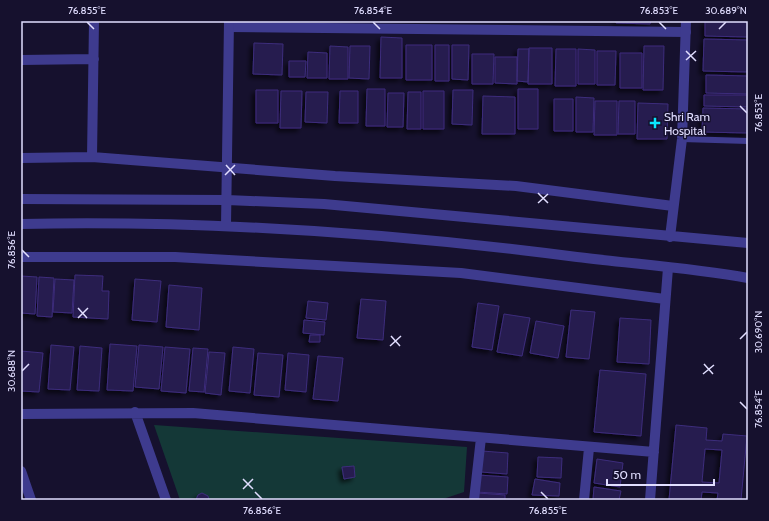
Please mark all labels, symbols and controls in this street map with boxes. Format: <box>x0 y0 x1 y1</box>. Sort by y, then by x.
text: 76.855°E <box>68 4 106 17</box>
text: 76.854°E <box>354 4 393 17</box>
text: 76.853°E <box>640 4 678 17</box>
text: 30.689°N <box>705 4 747 17</box>
text: 76.853°E <box>752 94 765 132</box>
place label: Shri Ram Hospital <box>664 109 710 138</box>
marker: Shri Ram Hospital <box>649 117 661 129</box>
text: 76.856°E <box>5 231 18 269</box>
text: 30.690°N <box>752 311 765 353</box>
text: 30.688°N <box>5 350 18 392</box>
text: 76.854°E <box>752 389 765 428</box>
scale bar <box>607 461 714 487</box>
text: 50 m <box>613 467 641 482</box>
text: 76.856°E <box>243 504 281 517</box>
text: 76.855°E <box>529 504 567 517</box>

